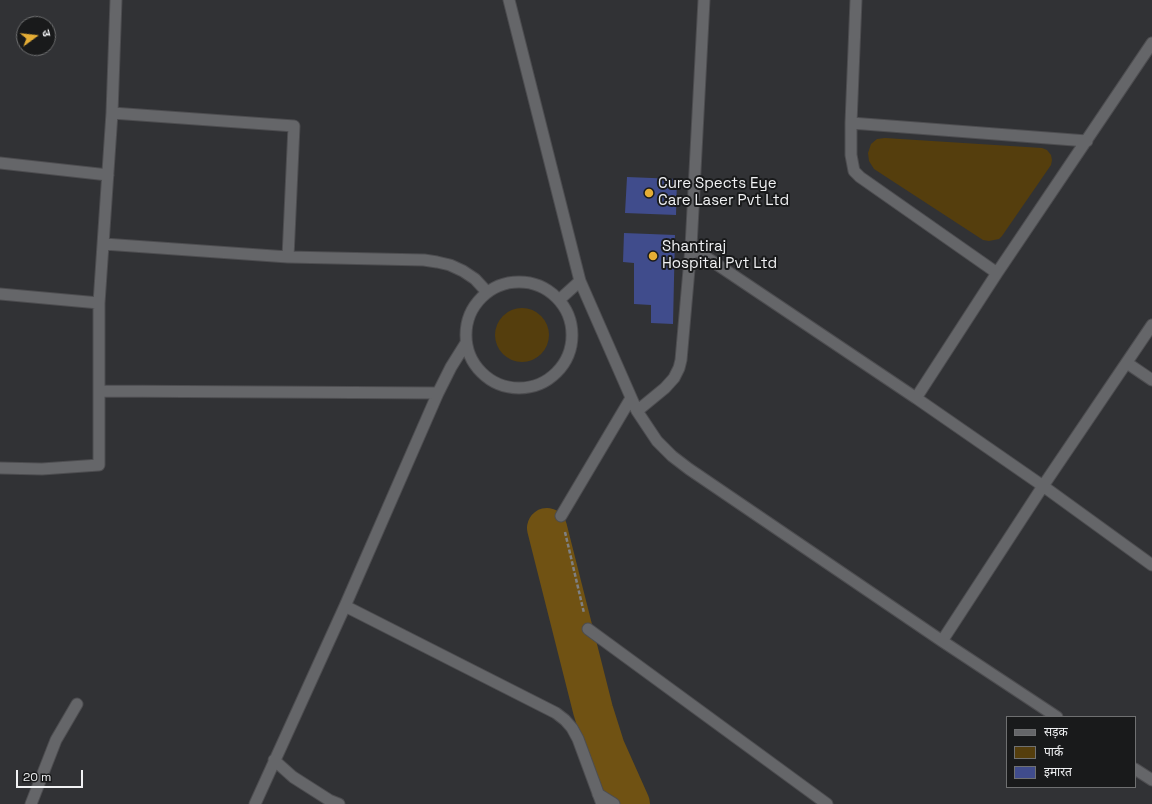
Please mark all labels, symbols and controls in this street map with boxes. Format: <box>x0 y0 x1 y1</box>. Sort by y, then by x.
north arrow <box>16 16 56 56</box>
text: उ <box>39 28 54 38</box>
place label: Cure Spects Eye Care Laser Pvt Ltd <box>658 175 789 210</box>
marker: Cure Spects Eye Care Laser Pvt Ltd <box>643 187 655 199</box>
place label: Shantiraj Hospital Pvt Ltd <box>662 238 777 273</box>
marker: Shantiraj Hospital Pvt Ltd <box>647 250 659 262</box>
legend <box>1006 716 1136 788</box>
text: सड़क <box>1044 724 1068 740</box>
text: पार्क <box>1044 744 1063 760</box>
scale bar <box>18 762 85 788</box>
text: इमारत <box>1044 764 1072 780</box>
text: 20 m <box>23 769 51 785</box>

